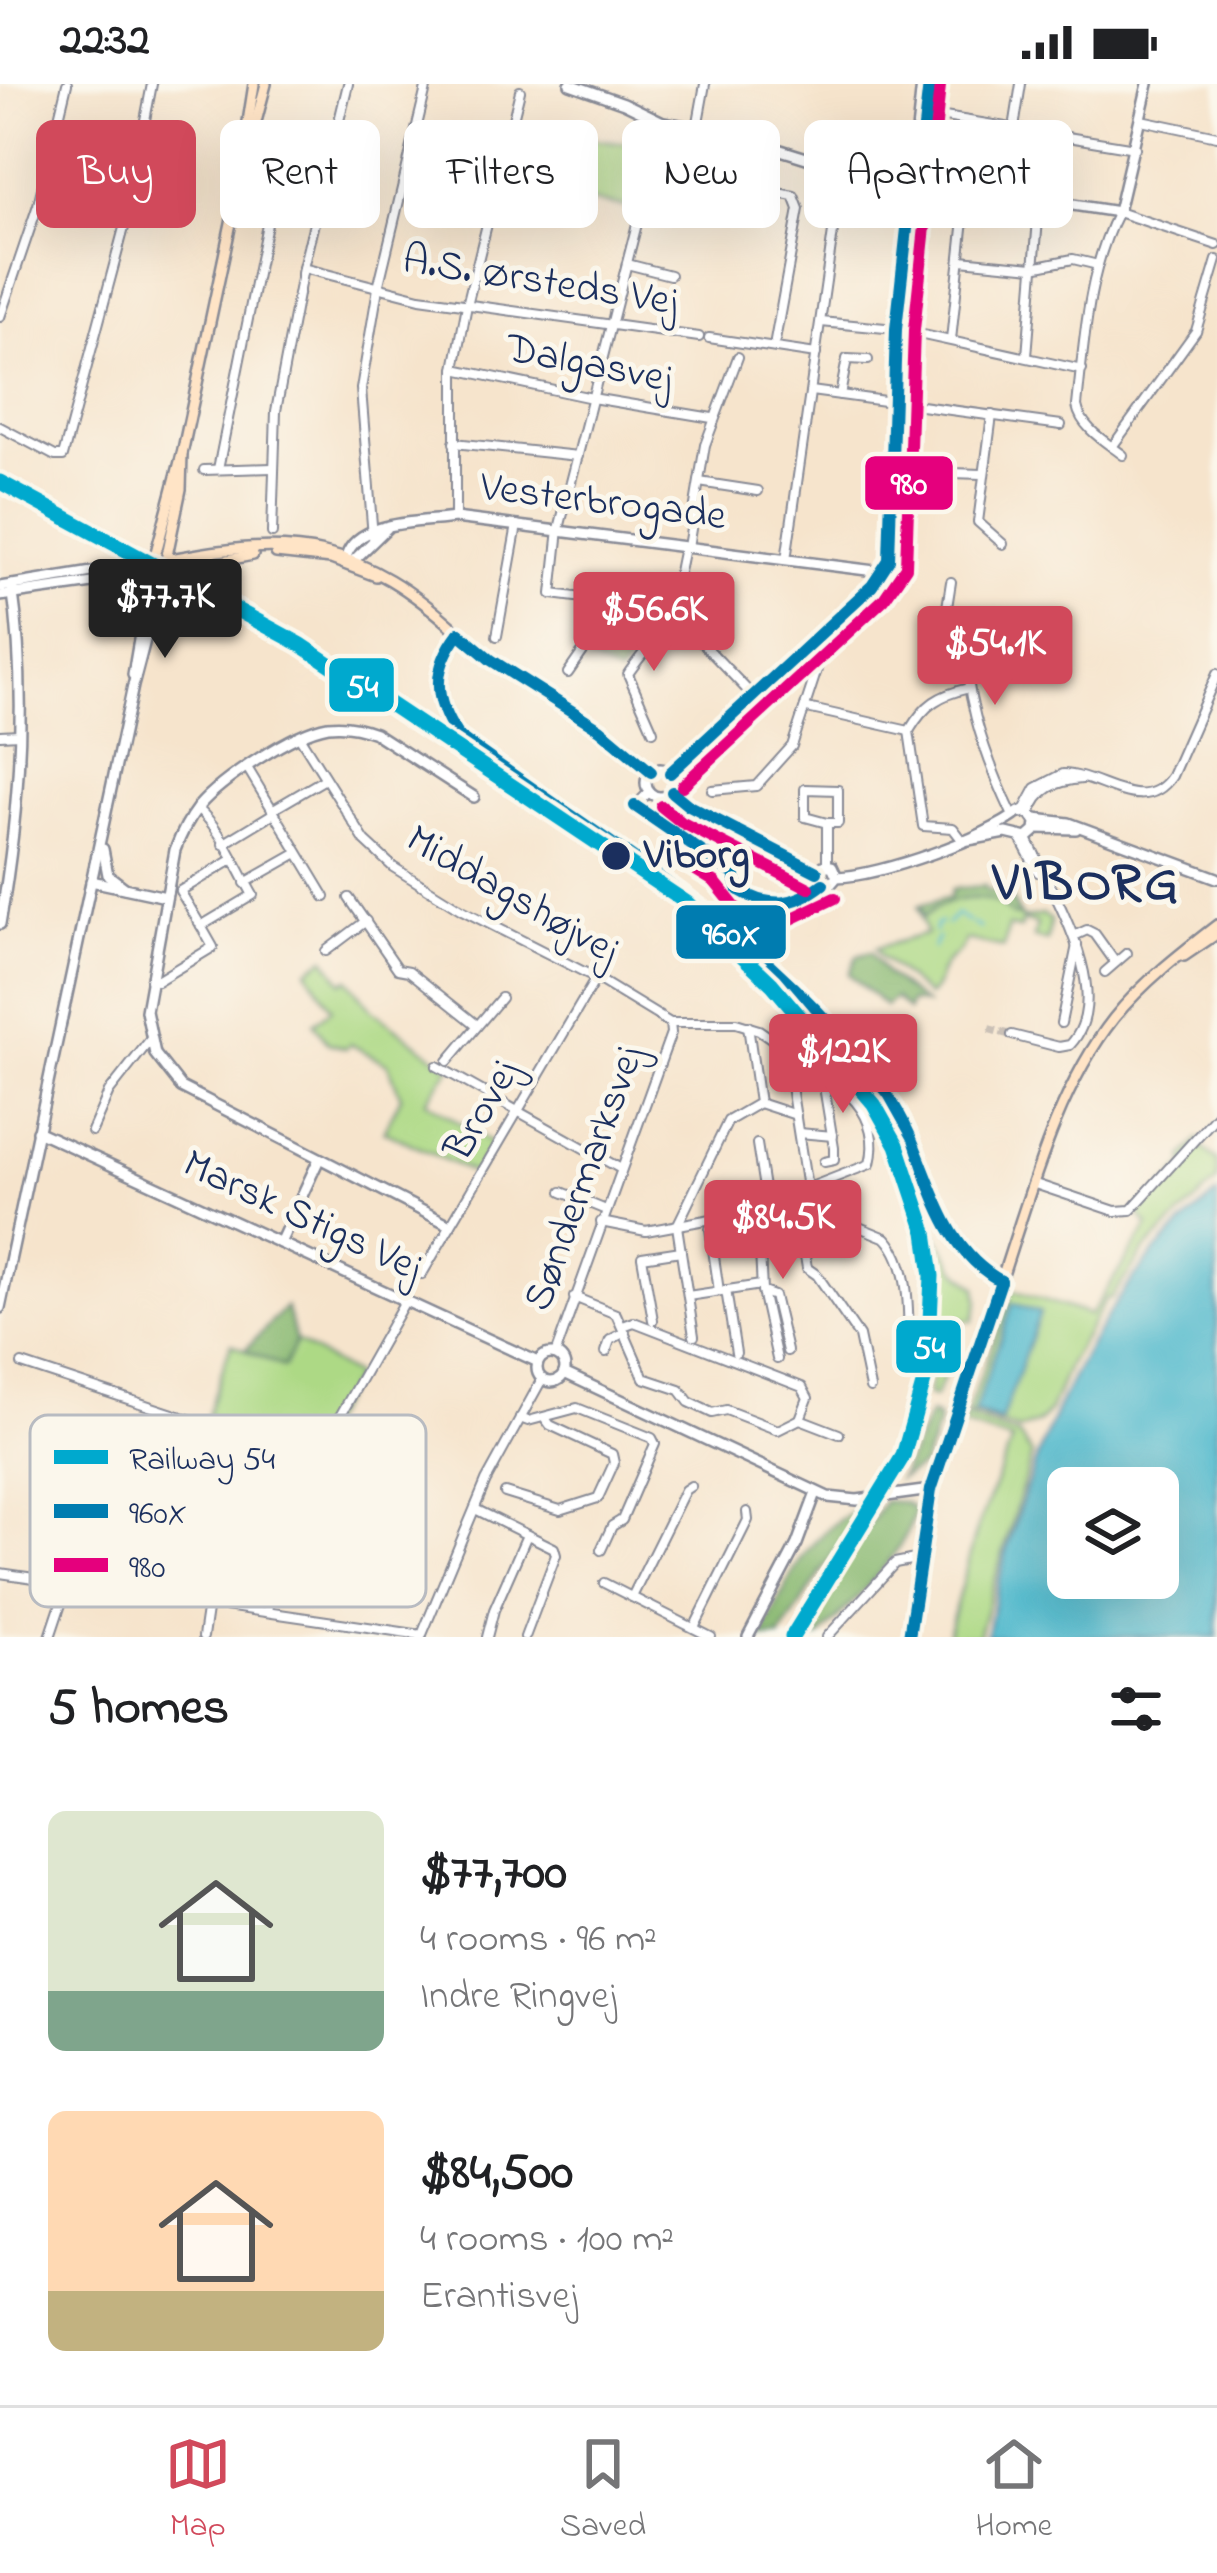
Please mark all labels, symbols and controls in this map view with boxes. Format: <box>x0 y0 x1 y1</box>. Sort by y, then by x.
text: 22:32 <box>60 9 150 75</box>
chip: Buy <box>36 120 196 228</box>
chip: Rent <box>220 120 380 228</box>
chip: Filters <box>404 120 598 228</box>
chip: New <box>622 120 780 228</box>
chip: Apartment <box>804 120 1073 228</box>
street label: A.S. Ørsteds Vej <box>398 230 684 334</box>
street label: Dalgasvej <box>500 319 679 411</box>
line badge: 980 <box>863 454 955 512</box>
street label: Vesterbrogade <box>476 458 729 548</box>
text: 980 <box>890 462 927 510</box>
pin: $77.7K <box>67 559 263 661</box>
text: $77.7K <box>116 569 214 626</box>
pin: $56.6K <box>556 572 752 674</box>
text: $56.6K <box>600 582 708 639</box>
pin: $54.1K <box>897 606 1093 708</box>
text: $54.1K <box>944 616 1046 673</box>
line badge: 54 <box>327 656 396 714</box>
text: 54 <box>346 665 379 713</box>
street label: Middagshøjvej <box>394 810 631 983</box>
place label: Viborg <box>643 826 749 888</box>
marker: Viborg <box>599 839 633 873</box>
district label: VIBORG <box>992 847 1181 925</box>
line badge: 960X <box>674 903 788 961</box>
text: 960X <box>701 912 760 960</box>
pin: $122K <box>759 1014 927 1116</box>
text: $122K <box>796 1024 890 1081</box>
street label: Søndermarksvej <box>509 1037 662 1320</box>
street label: Brovej <box>429 1048 537 1174</box>
street label: Marsk Stigs Vej <box>172 1135 433 1300</box>
pin: $84.5K <box>685 1180 881 1282</box>
text: $84.5K <box>731 1190 835 1247</box>
line badge: 54 <box>894 1318 963 1375</box>
text: 54 <box>913 1326 946 1374</box>
legend <box>30 1415 426 1607</box>
text: Railway 54 <box>129 1437 275 1485</box>
map controls <box>1047 1467 1179 1599</box>
button: layers <box>1047 1467 1179 1599</box>
text: 960X <box>129 1491 187 1539</box>
text: 980 <box>129 1545 166 1593</box>
text: 5 homes <box>48 1672 229 1747</box>
icon: filters <box>1103 1676 1169 1742</box>
text: $77,700 <box>420 1837 567 1912</box>
icon: home <box>144 1859 288 2003</box>
text: 4 rooms · 96 m² <box>420 1912 657 1969</box>
text: Indre Ringvej <box>420 1969 616 2026</box>
text: $84,500 <box>420 2137 573 2212</box>
icon: home <box>144 2159 288 2303</box>
text: 4 rooms · 100 m² <box>420 2212 674 2269</box>
text: Erantisvej <box>420 2269 577 2326</box>
tab: Map <box>165 2431 231 2551</box>
tab: Saved <box>560 2431 646 2551</box>
tab: Home <box>976 2431 1052 2551</box>

